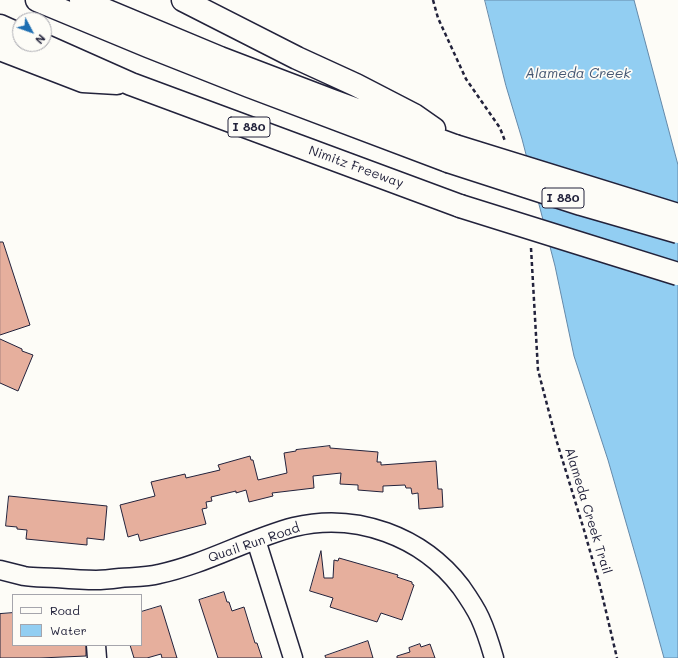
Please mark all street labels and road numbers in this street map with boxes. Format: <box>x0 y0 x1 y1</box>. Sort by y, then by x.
road number: I 880 <box>228 117 270 137</box>
street label: Nimitz Freeway <box>306 143 406 191</box>
road number: I 880 <box>542 188 584 208</box>
street label: Alameda Creek Trail <box>561 446 615 576</box>
street label: Quail Run Road <box>206 520 302 566</box>

